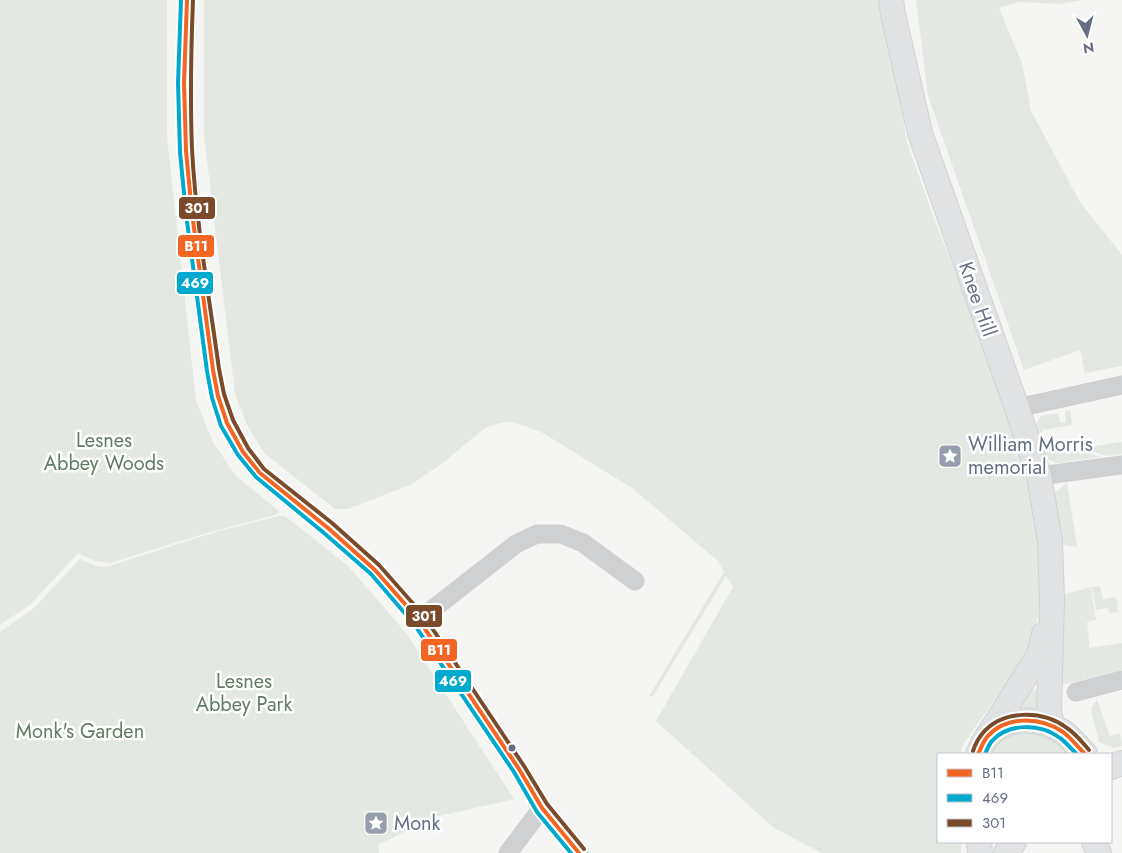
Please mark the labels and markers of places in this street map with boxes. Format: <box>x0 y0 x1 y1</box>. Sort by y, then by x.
place label: William Morris memorial <box>968 430 1093 482</box>
place icon: William Morris memorial <box>937 443 963 469</box>
unlabelled marker <box>507 743 517 753</box>
place label: Monk <box>394 809 441 838</box>
place icon: Monk <box>363 810 389 836</box>

